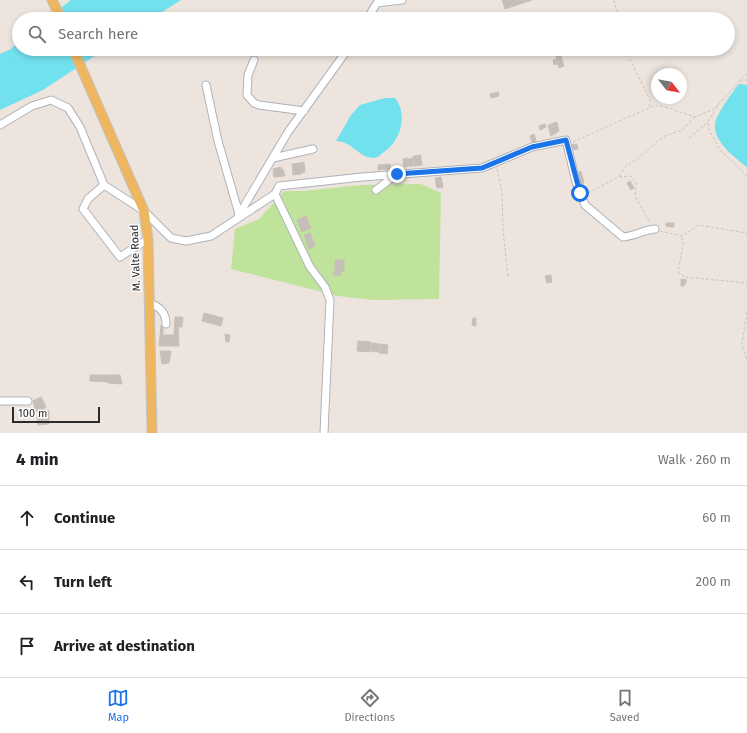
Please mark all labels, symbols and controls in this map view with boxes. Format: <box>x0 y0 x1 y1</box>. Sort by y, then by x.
search box <box>12 12 735 56</box>
icon: search <box>26 23 48 45</box>
text: Search here <box>58 25 138 43</box>
north arrow <box>651 68 687 104</box>
route end <box>388 165 406 183</box>
route start <box>571 184 589 202</box>
street label: M. Valte Road <box>128 224 143 292</box>
scale bar <box>12 405 100 424</box>
text: 100 m <box>18 407 47 420</box>
text: 4 min <box>16 449 59 470</box>
text: Walk · 260 m <box>658 452 731 467</box>
icon: ahead <box>16 507 38 529</box>
text: Continue <box>54 509 115 527</box>
text: 60 m <box>702 510 731 525</box>
icon: left <box>16 571 38 593</box>
text: Turn left <box>54 573 112 591</box>
text: 200 m <box>695 574 731 589</box>
icon: arrive <box>16 635 38 657</box>
text: Arrive at destination <box>54 637 195 655</box>
tab: Map <box>107 687 129 724</box>
tab: Directions <box>344 687 395 724</box>
tab: Saved <box>610 687 640 724</box>

